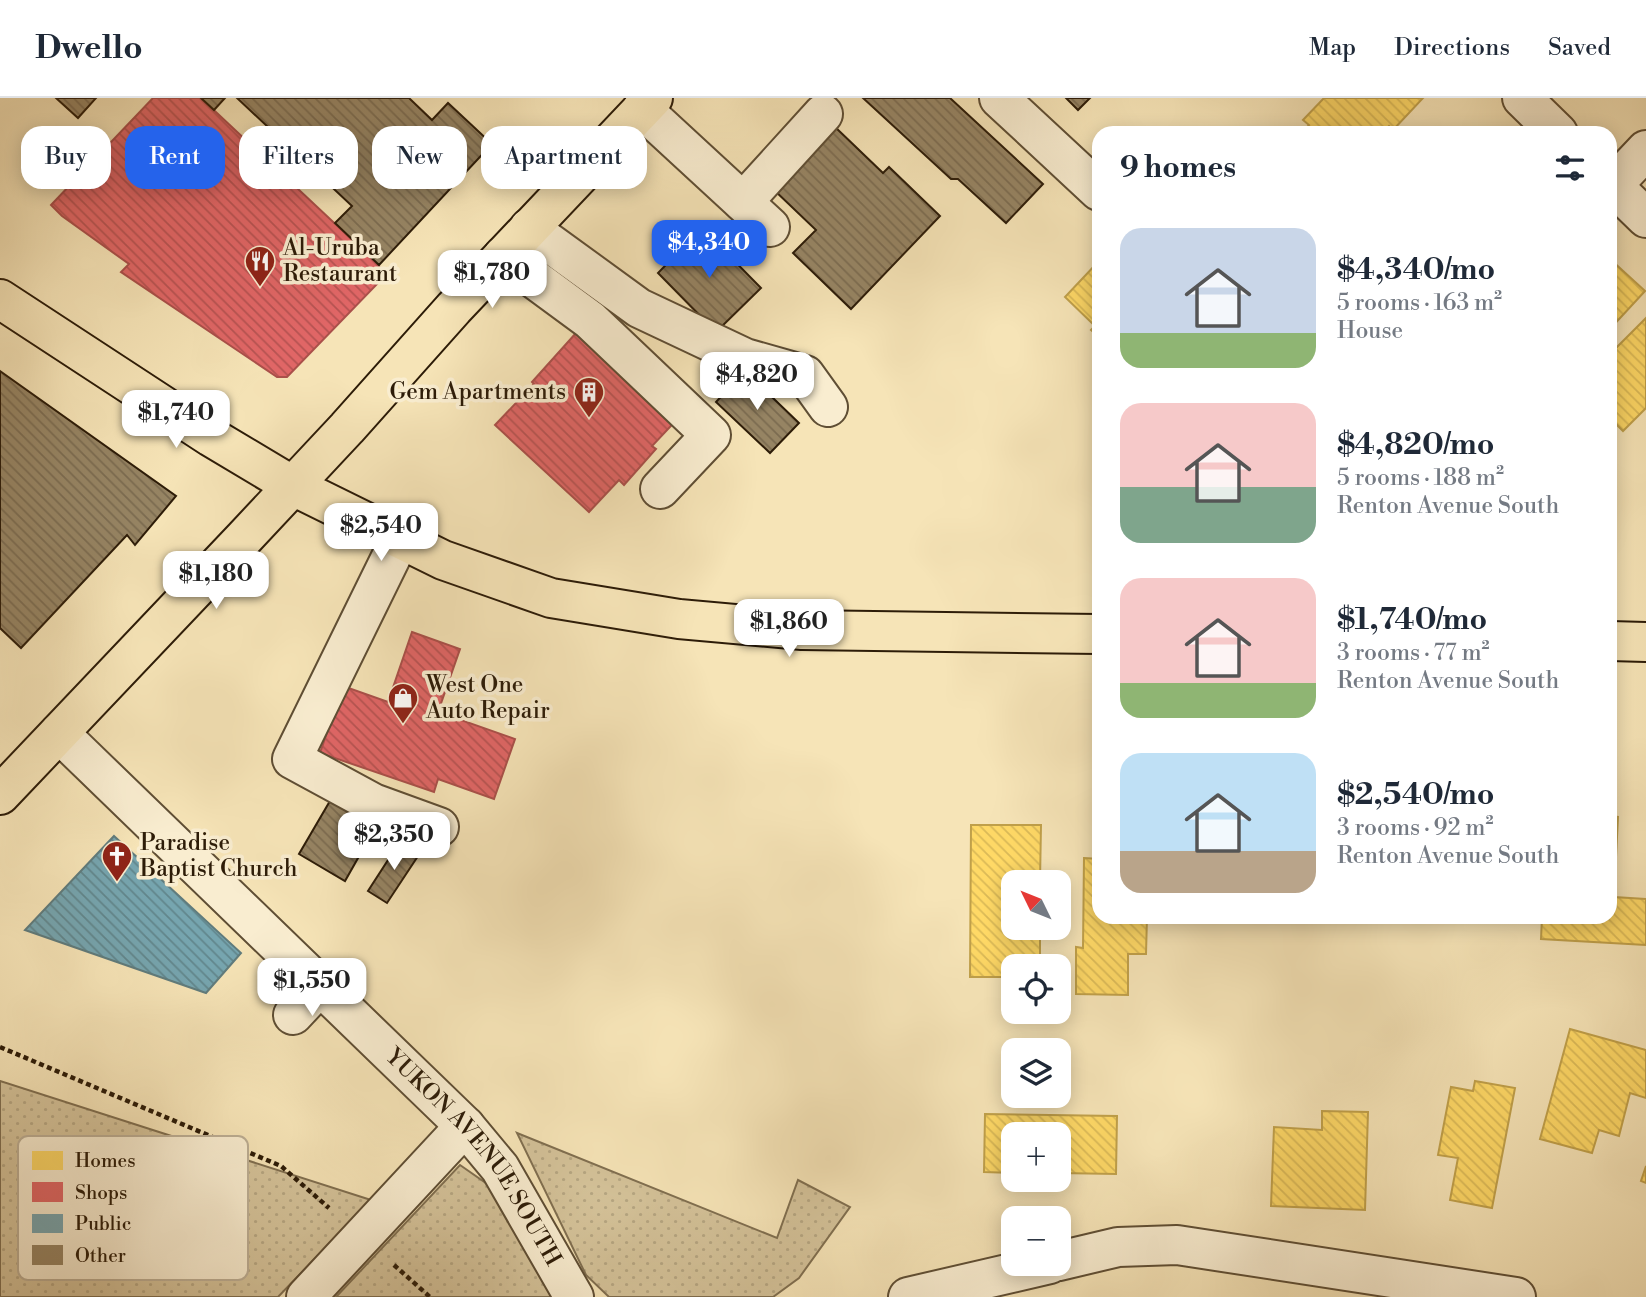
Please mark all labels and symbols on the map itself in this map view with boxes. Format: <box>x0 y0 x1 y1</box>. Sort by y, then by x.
pin: $4,340 <box>652 220 766 280</box>
place label: Al-Uruba Restaurant <box>282 234 397 288</box>
restaurant icon: Al-Uruba Restaurant <box>243 244 277 288</box>
pin: $1,780 <box>435 250 549 310</box>
pin: $4,820 <box>700 352 814 412</box>
building icon: Gem Apartments <box>572 375 606 419</box>
place label: Gem Apartments <box>389 378 566 406</box>
pin: $1,740 <box>119 390 233 450</box>
pin: $2,540 <box>324 504 438 563</box>
pin: $1,180 <box>159 552 273 611</box>
pin: $1,860 <box>732 600 846 659</box>
place label: West One Auto Repair <box>425 671 550 725</box>
shop icon: West One Auto Repair <box>386 681 420 725</box>
pin: $2,350 <box>337 812 451 872</box>
place label: Paradise Baptist Church <box>139 829 298 883</box>
church icon: Paradise Baptist Church <box>100 839 134 883</box>
north arrow <box>1001 870 1071 940</box>
pin: $1,550 <box>255 958 369 1018</box>
street label: YUKON AVENUE SOUTH <box>379 1042 567 1271</box>
legend <box>18 1136 248 1280</box>
text: Homes <box>75 1149 135 1173</box>
text: Shops <box>75 1181 127 1205</box>
text: Public <box>75 1212 131 1236</box>
text: Other <box>75 1244 126 1268</box>

